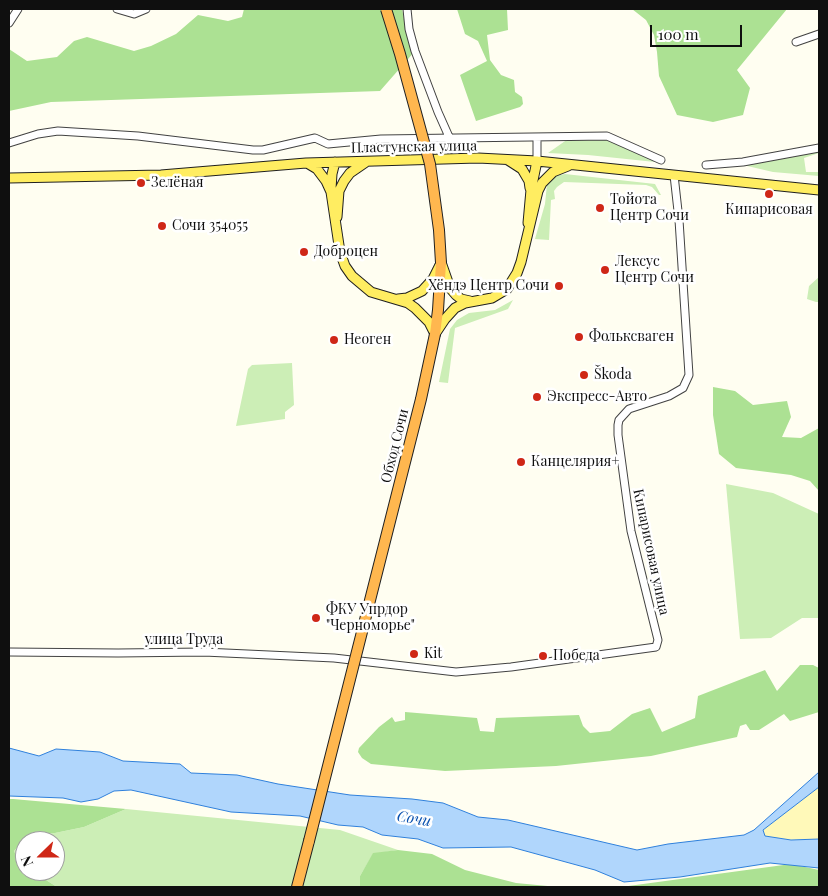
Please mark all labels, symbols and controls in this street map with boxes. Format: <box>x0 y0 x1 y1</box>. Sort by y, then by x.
scale bar <box>653 15 746 47</box>
text: 100 m <box>658 24 699 44</box>
street label: Пластунская улица <box>351 138 477 156</box>
place label: Зелёная <box>151 175 203 191</box>
marker: Зелёная <box>135 177 147 189</box>
marker: Кипарисовая <box>763 188 775 200</box>
place label: Тойота Центр Сочи <box>610 192 689 224</box>
marker: Тойота Центр Сочи <box>594 202 606 214</box>
place label: Кипарисовая <box>725 202 813 218</box>
place label: Сочи 354055 <box>172 218 248 234</box>
marker: Сочи 354055 <box>156 220 168 232</box>
place label: Доброцен <box>314 244 378 260</box>
marker: Доброцен <box>298 246 310 258</box>
place label: Лексус Центр Сочи <box>615 254 694 286</box>
marker: Лексус Центр Сочи <box>599 264 611 276</box>
place label: Хёндэ Центр Сочи <box>428 278 549 294</box>
marker: Хёндэ Центр Сочи <box>553 280 565 292</box>
place label: Фольксваген <box>589 329 674 345</box>
marker: Фольксваген <box>573 331 585 343</box>
place label: Неоген <box>344 332 391 348</box>
marker: Неоген <box>328 334 340 346</box>
place label: Škoda <box>594 367 632 383</box>
marker: Škoda <box>578 369 590 381</box>
place label: Экспресс-Авто <box>547 389 647 405</box>
marker: Экспресс-Авто <box>531 391 543 403</box>
street label: Обход Сочи <box>378 407 412 485</box>
place label: Канцелярия+ <box>531 454 619 470</box>
marker: Канцелярия+ <box>515 456 527 468</box>
street label: Кипарисовая улица <box>629 487 673 617</box>
place label: ФКУ Упрдор "Черноморье" <box>326 602 415 634</box>
marker: ФКУ Упрдор "Черноморье" <box>310 612 322 624</box>
street label: улица Труда <box>145 632 223 648</box>
place label: Kit <box>424 646 442 662</box>
marker: Kit <box>408 648 420 660</box>
place label: Победа <box>553 648 600 664</box>
marker: Победа <box>537 650 549 662</box>
water label: Сочи <box>396 807 432 831</box>
north arrow <box>15 831 65 881</box>
text: N <box>16 853 37 870</box>

